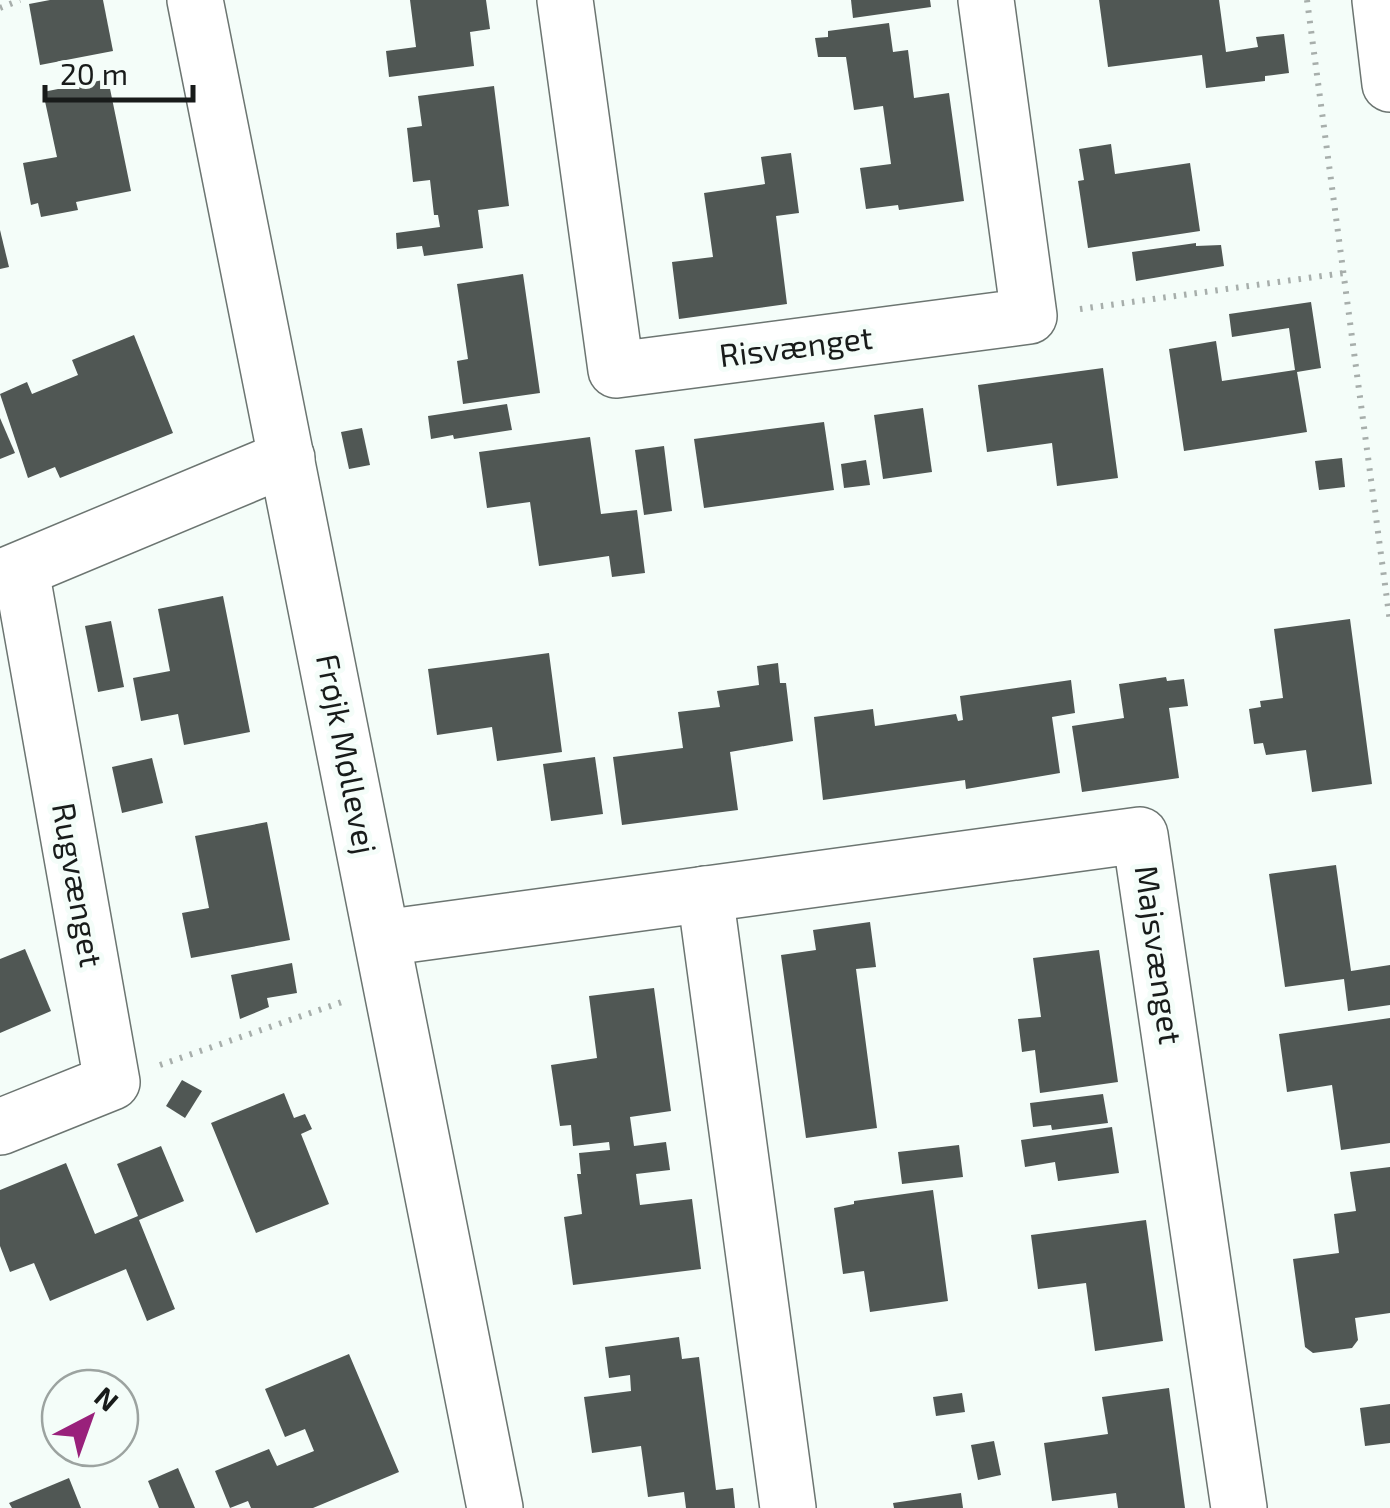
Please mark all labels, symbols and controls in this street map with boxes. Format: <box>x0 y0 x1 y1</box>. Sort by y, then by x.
scale bar <box>45 40 192 102</box>
text: 20 m <box>60 55 128 91</box>
street label: Risvænget <box>717 317 875 373</box>
street label: Frøjk Møllevej <box>309 650 386 857</box>
street label: Rugvænget <box>46 799 112 970</box>
street label: Majsvænget <box>1128 863 1191 1047</box>
north arrow <box>40 1368 140 1468</box>
text: N <box>88 1379 126 1418</box>

